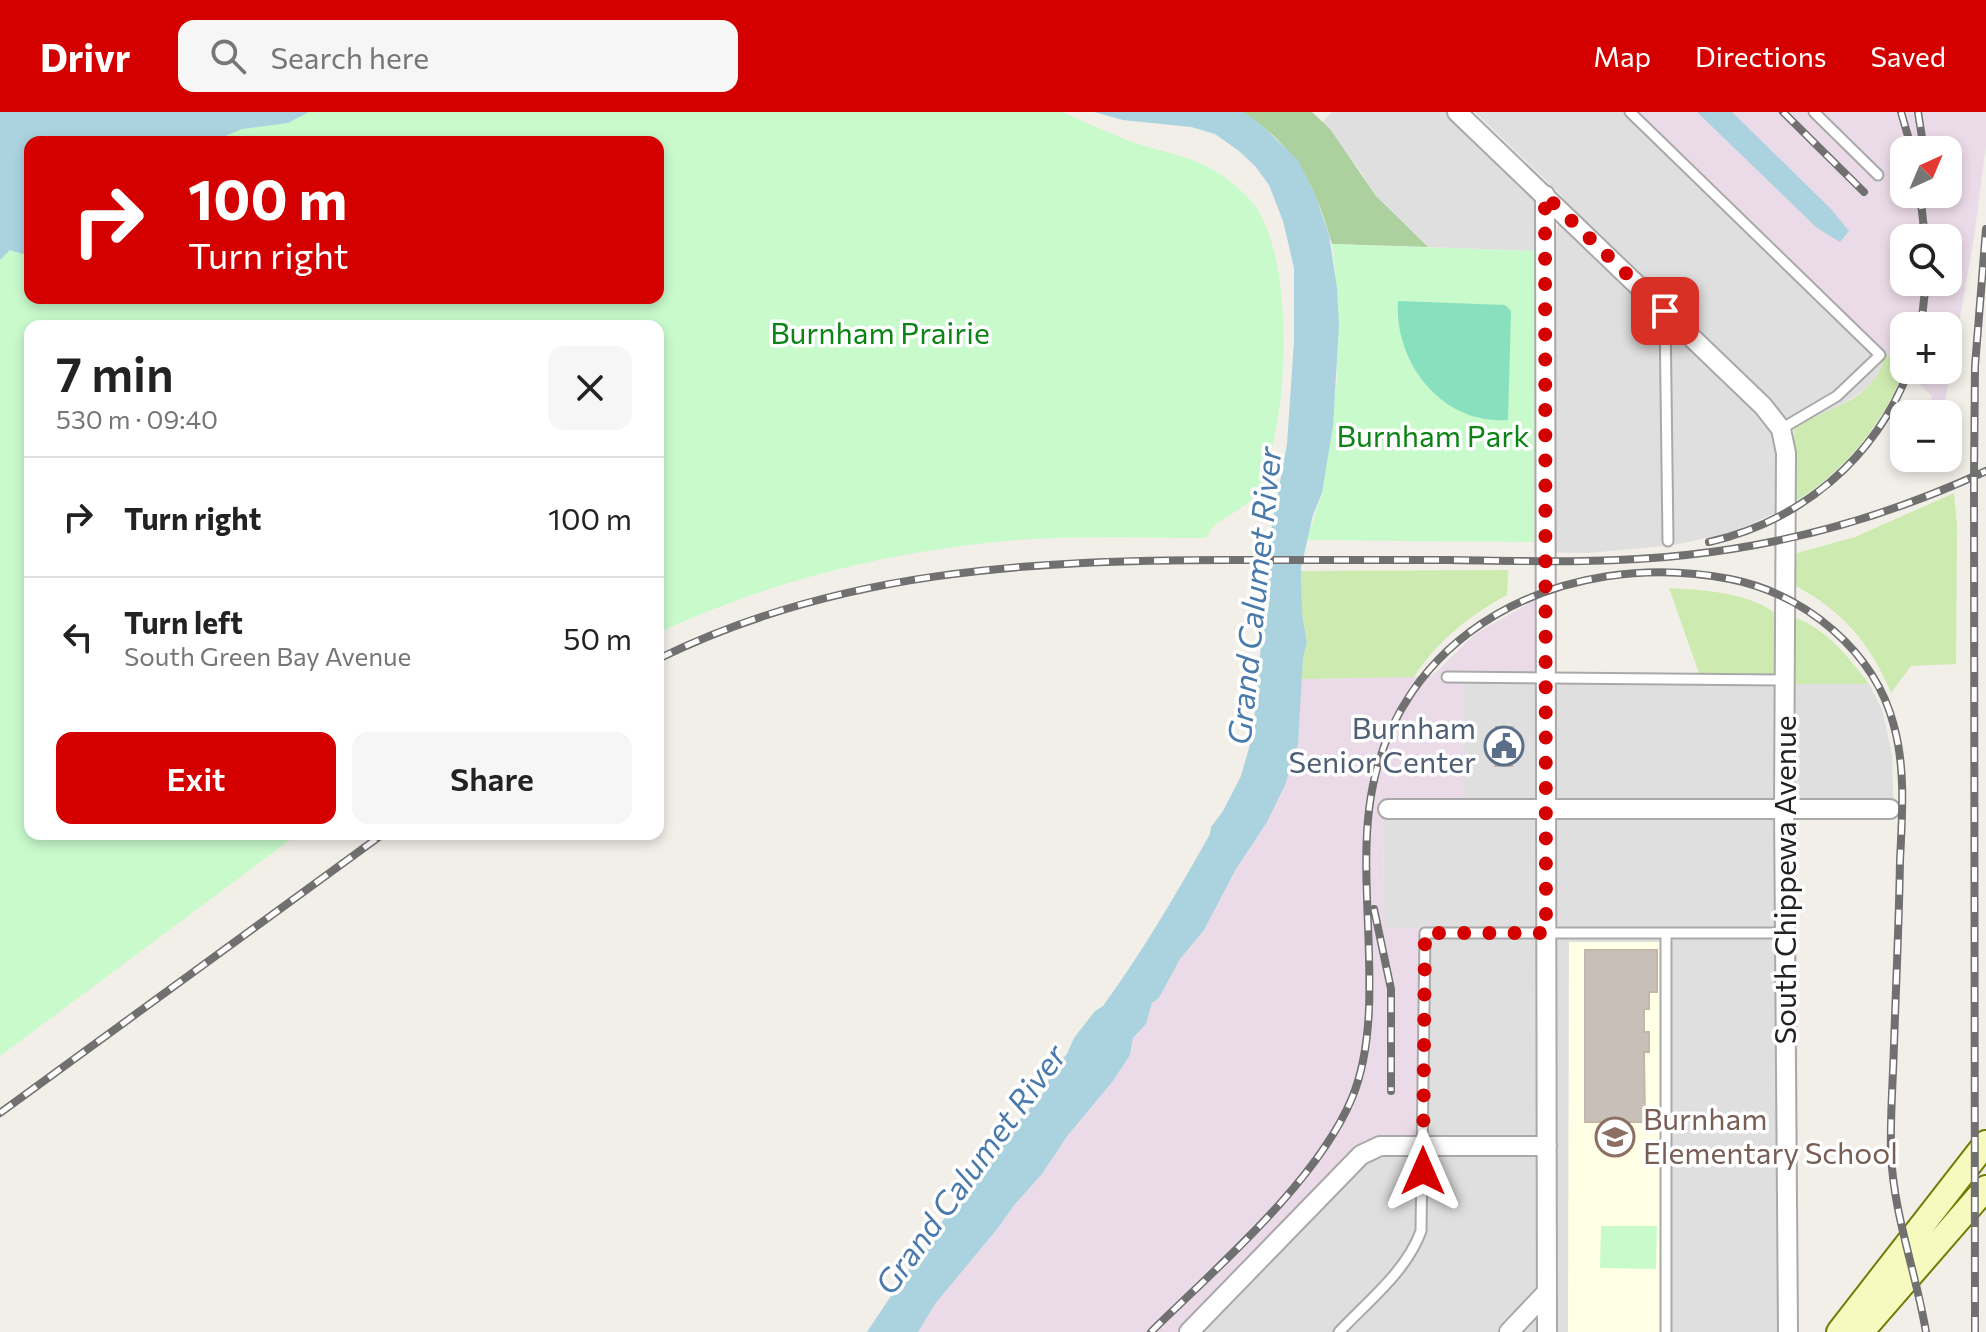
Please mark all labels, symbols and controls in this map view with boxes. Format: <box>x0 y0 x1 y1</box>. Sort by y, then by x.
search box <box>178 20 738 92</box>
text: Drivr <box>40 33 130 80</box>
icon: search <box>206 34 250 78</box>
text: Search here <box>270 38 429 75</box>
text: Map <box>1593 39 1651 73</box>
text: Directions <box>1695 39 1826 73</box>
text: Saved <box>1870 39 1946 73</box>
north arrow <box>1890 136 1962 208</box>
map controls <box>1890 136 1962 472</box>
text: 100 m <box>188 163 347 232</box>
icon: right <box>56 168 160 272</box>
button: search <box>1890 224 1962 296</box>
text: Turn right <box>188 232 349 276</box>
pin <box>1631 277 1699 345</box>
icon: arrive <box>1643 289 1687 333</box>
button: + <box>1890 312 1962 384</box>
park label: Burnham Prairie <box>770 313 990 350</box>
text: 7 min <box>56 343 174 402</box>
button: close <box>548 346 632 430</box>
button: − <box>1890 400 1962 472</box>
text: 530 m · 09:40 <box>56 403 218 434</box>
park label: Burnham Park <box>1337 416 1529 453</box>
water label: Grand Calumet River <box>1217 444 1289 747</box>
icon: right <box>56 495 100 539</box>
text: Turn right <box>124 499 261 536</box>
text: 100 m <box>548 499 632 536</box>
text: Turn left <box>124 603 243 640</box>
icon: left <box>56 615 100 659</box>
text: 50 m <box>563 619 632 656</box>
text: South Green Bay Avenue <box>124 640 411 671</box>
place label: Burnham Senior Center <box>1289 708 1476 779</box>
street label: South Chippewa Avenue <box>1765 715 1802 1045</box>
public building icon: Burnham Senior Center <box>1483 725 1525 767</box>
button: Exit <box>56 732 336 824</box>
button: Share <box>352 732 632 824</box>
water label: Grand Calumet River <box>865 1035 1074 1302</box>
place label: Burnham Elementary School <box>1643 1099 1898 1170</box>
school or university icon: Burnham Elementary School <box>1594 1116 1636 1158</box>
position arrow <box>1381 1129 1465 1213</box>

